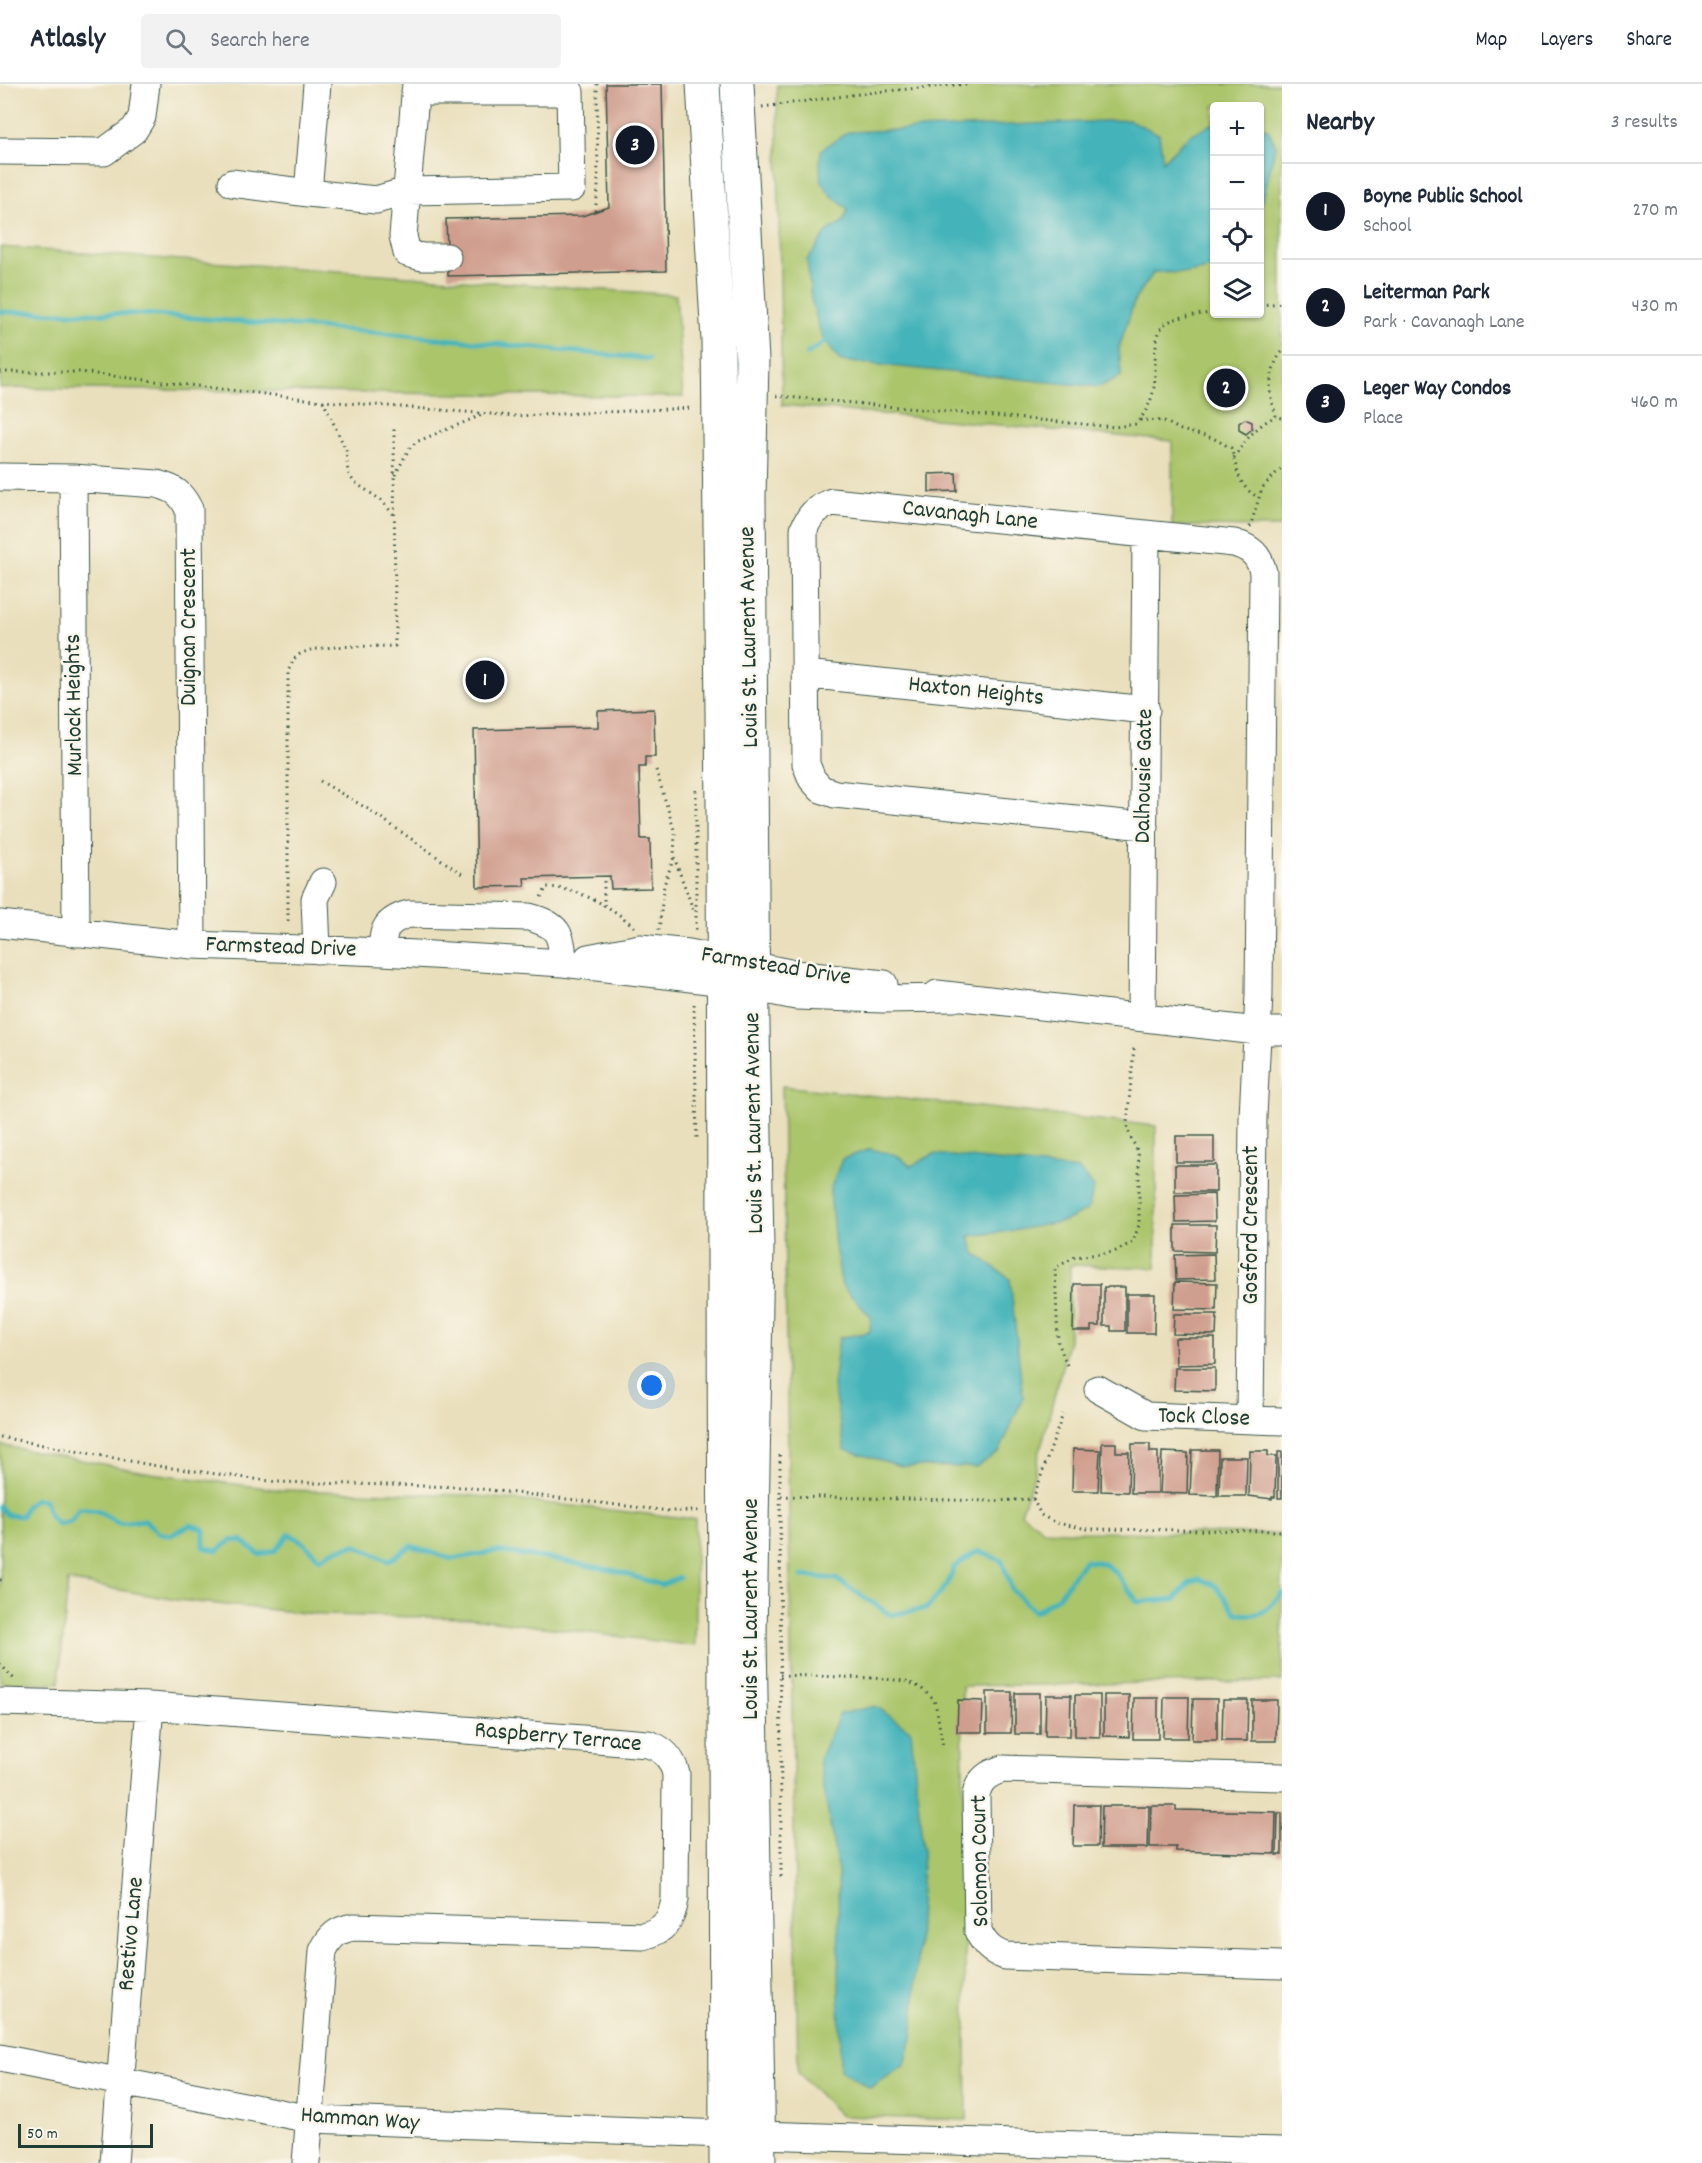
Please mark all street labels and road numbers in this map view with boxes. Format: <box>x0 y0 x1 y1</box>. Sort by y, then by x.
street label: Cavanagh Lane <box>900 492 1040 540</box>
street label: Louis St. Laurent Avenue <box>731 526 769 748</box>
street label: Duignan Crescent <box>173 548 207 706</box>
street label: Murlock Heights <box>57 634 93 776</box>
street label: Haxton Heights <box>906 668 1046 716</box>
street label: Dalhousie Gate <box>1127 708 1163 844</box>
street label: Farmstead Drive <box>205 928 357 968</box>
street label: Farmstead Drive <box>699 938 853 996</box>
street label: Louis St. Laurent Avenue <box>736 1012 774 1234</box>
street label: Gosford Crescent <box>1235 1145 1269 1305</box>
street label: Tock Close <box>1157 1399 1251 1437</box>
street label: Louis St. Laurent Avenue <box>735 1498 769 1720</box>
street label: Raspberry Terrace <box>473 1714 643 1762</box>
street label: Solomon Court <box>963 1795 999 1927</box>
street label: Restivo Lane <box>110 1875 154 1993</box>
street label: Hamman Way <box>299 2099 422 2141</box>

